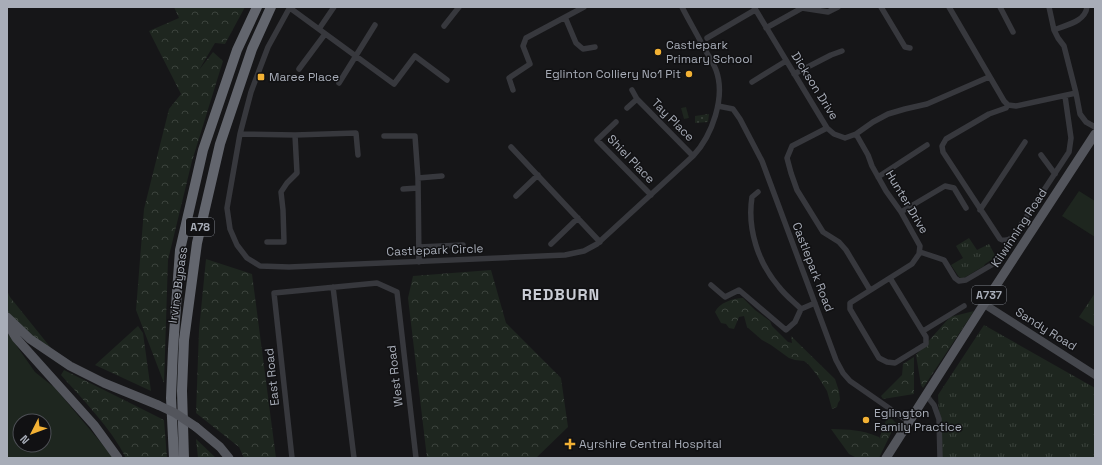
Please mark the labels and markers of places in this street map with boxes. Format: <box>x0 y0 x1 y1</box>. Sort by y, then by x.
place label: Castlepark Primary School <box>666 37 753 67</box>
marker: Castlepark Primary School <box>653 47 663 57</box>
place label: Eglinton Colliery No1 Pit <box>545 66 681 82</box>
place label: Maree Place <box>269 69 339 85</box>
marker: Eglinton Colliery No1 Pit <box>684 69 694 79</box>
marker: Maree Place <box>256 72 266 82</box>
place label: Eglington Family Practice <box>874 405 962 435</box>
marker: Eglington Family Practice <box>861 415 871 425</box>
place label: Ayrshire Central Hospital <box>579 436 722 452</box>
marker: Ayrshire Central Hospital <box>564 438 576 450</box>

